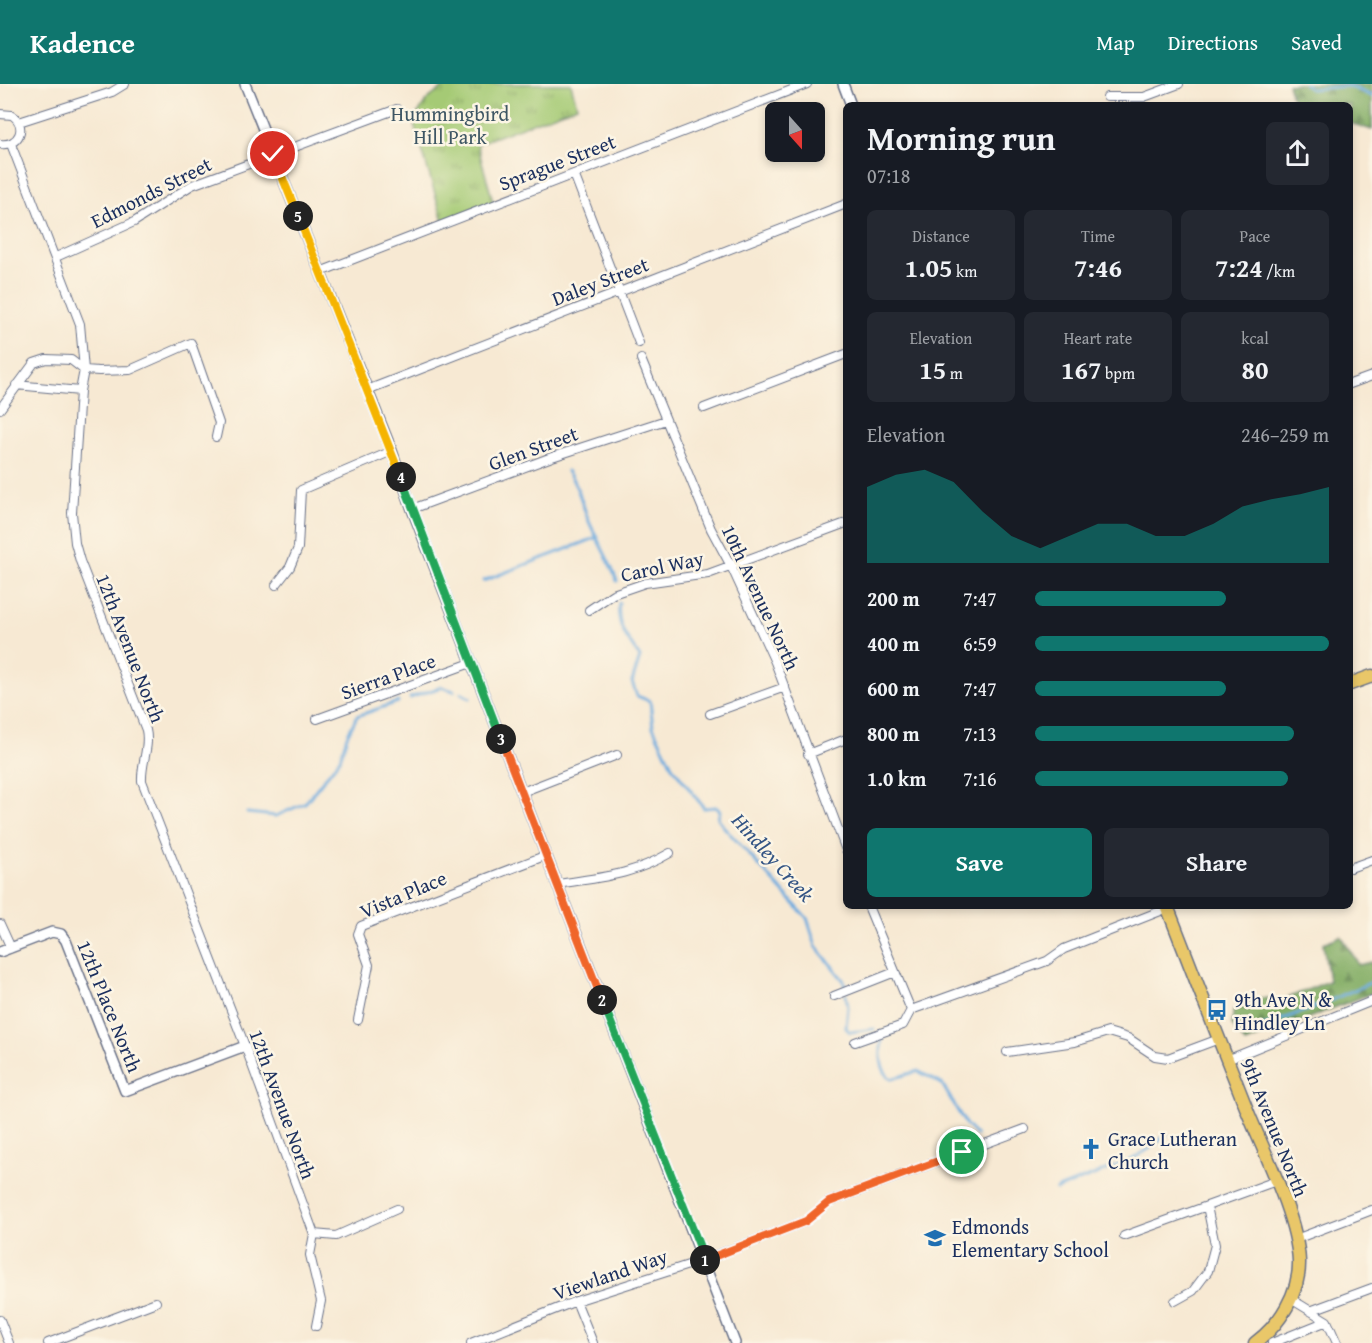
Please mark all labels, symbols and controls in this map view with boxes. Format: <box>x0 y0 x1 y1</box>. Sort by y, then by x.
text: Kadence <box>30 22 135 63</box>
text: Map <box>1096 27 1135 58</box>
text: Directions <box>1168 27 1258 58</box>
text: Saved <box>1291 27 1342 58</box>
park label: Hummingbird Hill Park <box>391 99 509 151</box>
north arrow <box>765 102 825 162</box>
map controls <box>765 102 825 162</box>
text: Morning run <box>867 114 1056 162</box>
button: share <box>1266 122 1329 185</box>
street label: Sprague Street <box>494 126 620 198</box>
pin <box>247 128 298 179</box>
icon: check <box>256 137 289 170</box>
street label: Edmonds Street <box>86 149 216 235</box>
text: 07:18 <box>867 161 910 190</box>
pin: 5 <box>283 201 313 231</box>
text: 5 <box>294 204 302 228</box>
text: Distance <box>912 224 970 248</box>
text: Time <box>1081 224 1115 248</box>
text: Pace <box>1240 224 1270 248</box>
text: 1.05 <box>905 248 953 287</box>
text: 7:46 <box>1074 248 1122 287</box>
text: 7:24 <box>1215 248 1263 287</box>
street label: Daley Street <box>547 249 653 313</box>
text: km <box>953 259 977 283</box>
text: /km <box>1263 259 1295 283</box>
text: Elevation <box>910 326 972 350</box>
text: Heart rate <box>1064 326 1132 350</box>
text: kcal <box>1241 326 1269 350</box>
text: 15 <box>919 350 946 389</box>
text: 167 <box>1061 350 1101 389</box>
text: 80 <box>1242 350 1268 389</box>
text: m <box>946 361 963 385</box>
text: bpm <box>1101 361 1135 385</box>
street label: Glen Street <box>484 418 582 478</box>
text: Elevation <box>867 420 945 449</box>
text: 246–259 m <box>1241 420 1329 449</box>
pin: 4 <box>386 462 416 492</box>
text: 4 <box>397 465 405 489</box>
street label: 10th Avenue North <box>715 519 807 675</box>
street label: Carol Way <box>618 543 706 589</box>
street label: 12th Avenue North <box>89 569 173 727</box>
text: 200 m <box>867 584 920 613</box>
text: 7:47 <box>963 584 997 613</box>
text: 400 m <box>867 629 920 658</box>
text: 6:59 <box>963 629 997 658</box>
street label: Sierra Place <box>337 645 439 707</box>
text: 600 m <box>867 674 920 703</box>
text: 7:47 <box>963 674 997 703</box>
text: 800 m <box>867 719 920 748</box>
text: 7:13 <box>963 719 997 748</box>
pin: 3 <box>486 724 516 754</box>
text: 3 <box>497 727 505 751</box>
text: 1.0 km <box>867 764 926 793</box>
text: 7:16 <box>963 764 997 793</box>
water label: Hindley Creek <box>724 805 822 909</box>
button: Save <box>867 828 1092 897</box>
button: Share <box>1104 828 1329 897</box>
street label: Vista Place <box>355 863 451 925</box>
street label: 12th Place North <box>70 936 150 1076</box>
pin: 2 <box>587 985 617 1015</box>
place label: 9th Ave N & Hindley Ln <box>1234 985 1332 1037</box>
text: 2 <box>598 988 606 1012</box>
bus stop icon: 9th Ave N & Hindley Ln <box>1205 998 1229 1022</box>
street label: 12th Avenue North <box>242 1025 324 1183</box>
street label: 9th Avenue North <box>1234 1053 1316 1201</box>
place label: Grace Lutheran Church <box>1108 1124 1237 1176</box>
pin <box>936 1126 987 1177</box>
icon: arrive <box>945 1135 978 1168</box>
church icon: Grace Lutheran Church <box>1079 1137 1103 1161</box>
place label: Edmonds Elementary School <box>952 1212 1109 1264</box>
school or university icon: Edmonds Elementary School <box>923 1226 947 1250</box>
street label: Viewland Way <box>549 1241 671 1307</box>
pin: 1 <box>690 1245 720 1275</box>
text: 1 <box>701 1248 709 1272</box>

